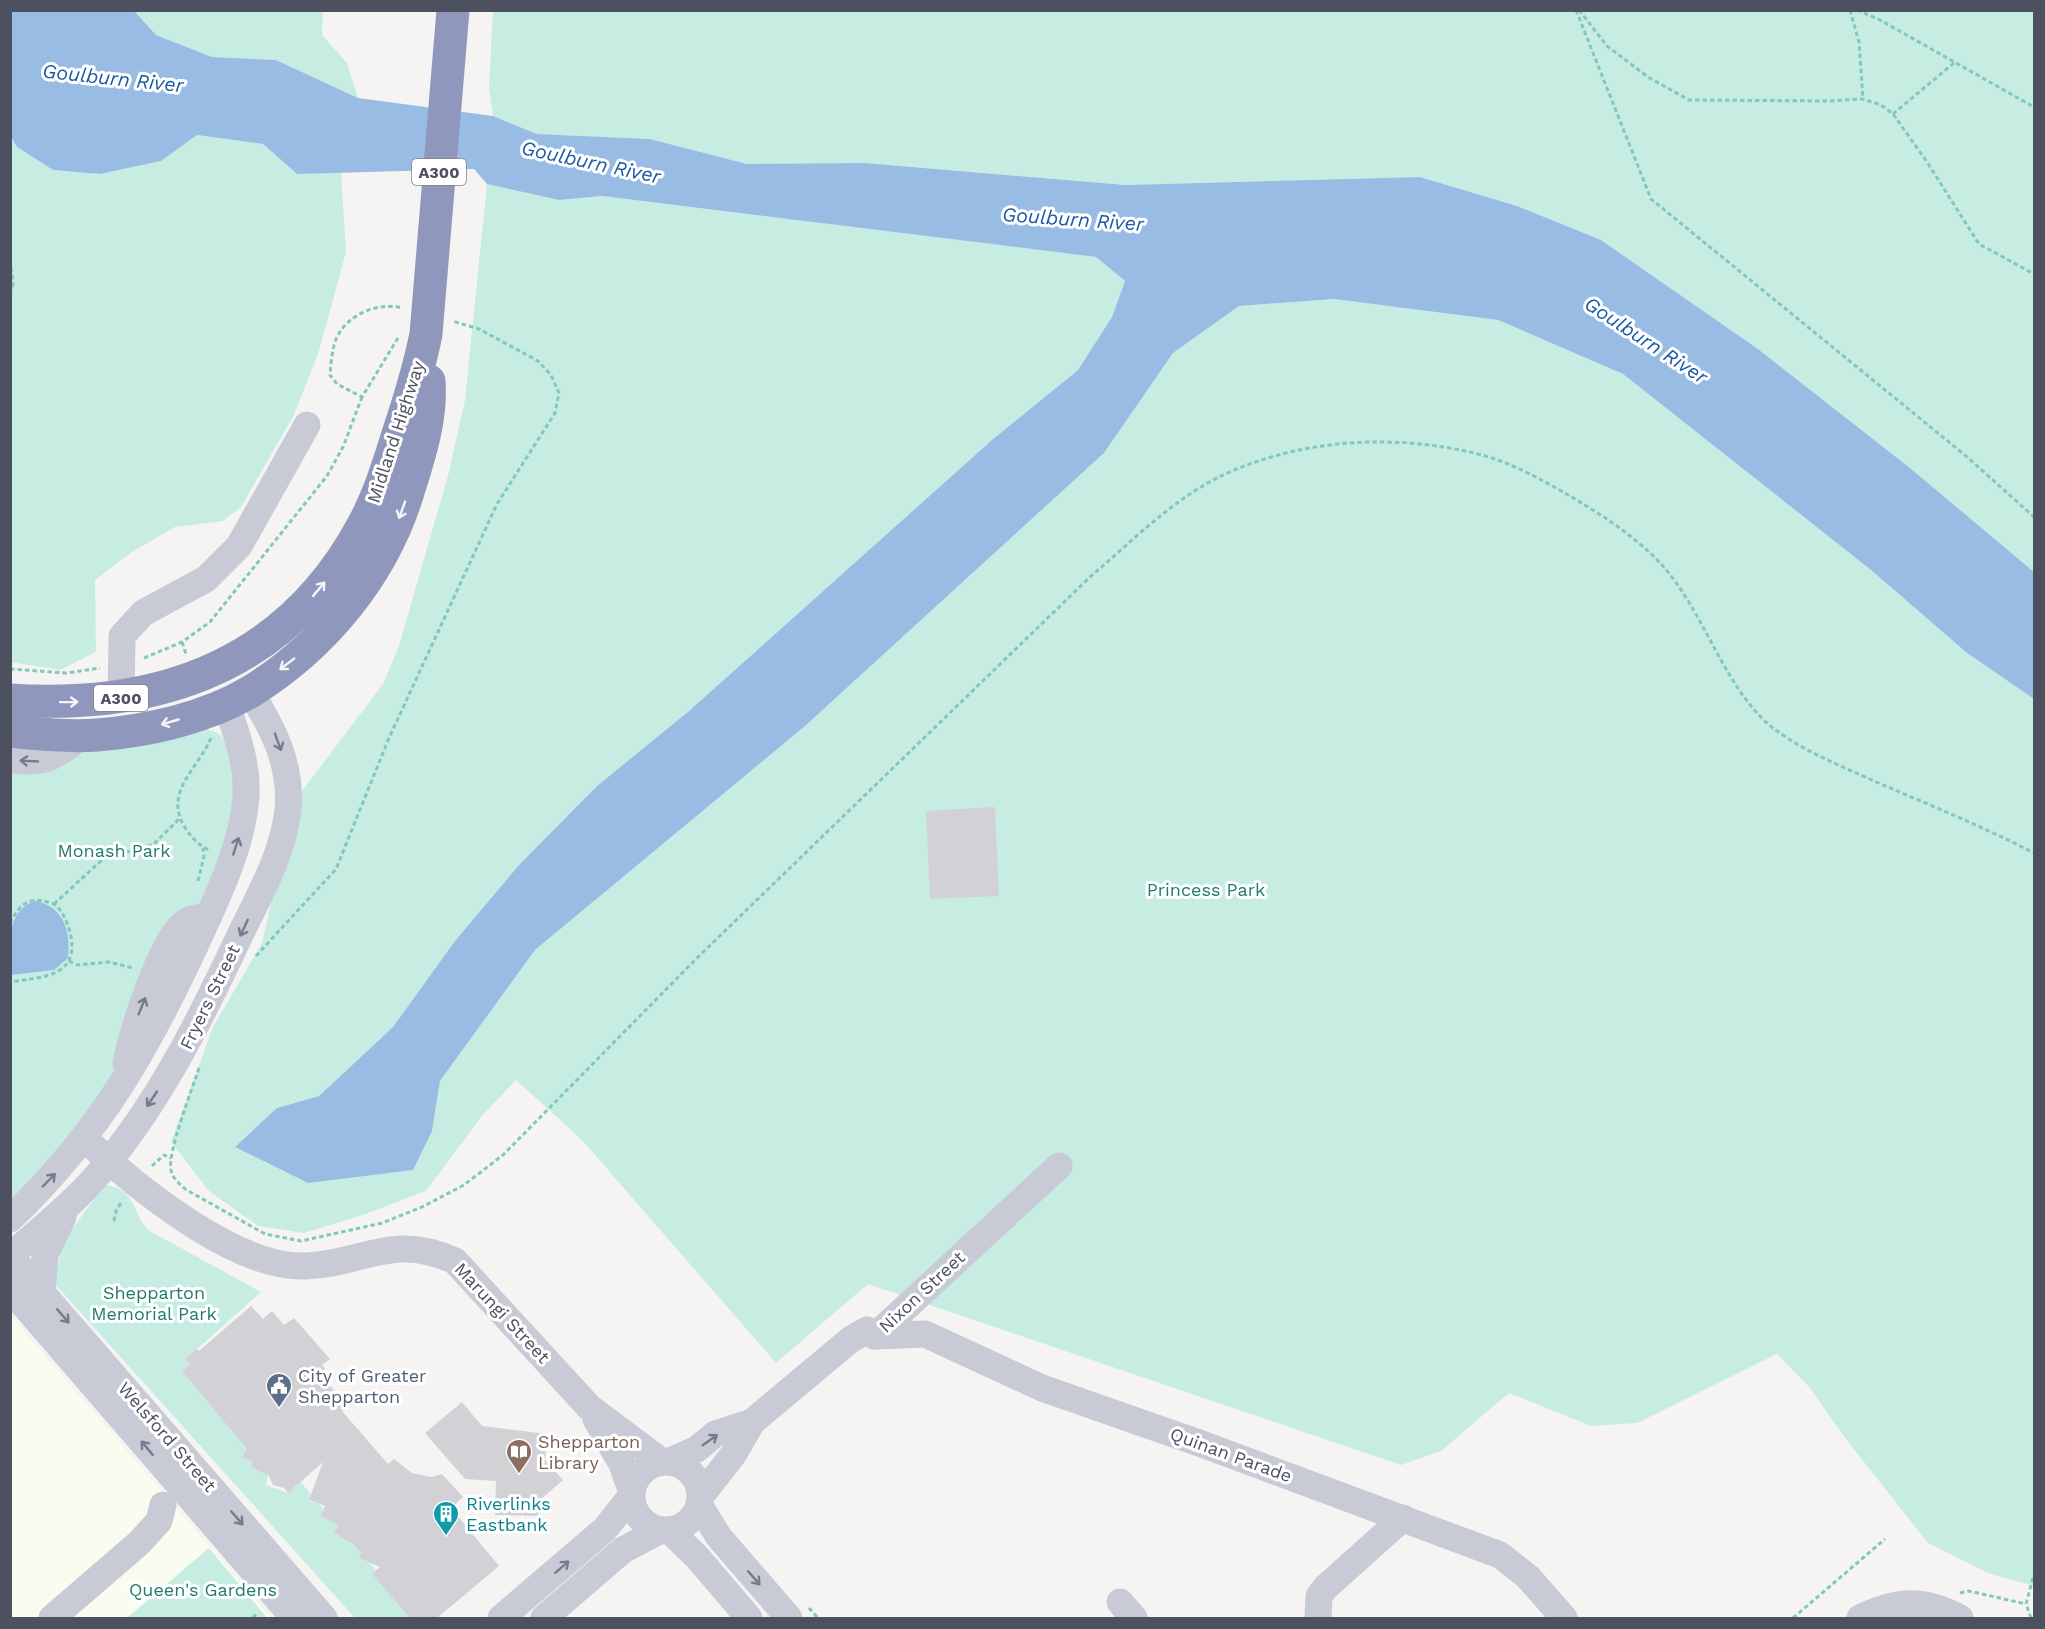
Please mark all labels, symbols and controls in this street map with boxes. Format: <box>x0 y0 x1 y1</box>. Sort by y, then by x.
water label: Goulburn River <box>41 59 186 97</box>
water label: Goulburn River <box>519 136 664 189</box>
road number: A300 <box>412 159 466 185</box>
water label: Goulburn River <box>1001 202 1146 236</box>
water label: Goulburn River <box>1580 291 1713 389</box>
street label: Midland Highway <box>363 358 429 506</box>
one-way arrow <box>396 500 407 519</box>
one-way arrow <box>313 581 326 597</box>
one-way arrow <box>279 657 295 670</box>
road number: A300 <box>94 685 148 711</box>
one-way arrow <box>58 696 78 707</box>
one-way arrow <box>161 717 180 728</box>
one-way arrow <box>273 733 284 751</box>
one-way arrow <box>20 756 40 767</box>
one-way arrow <box>231 837 242 856</box>
park label: Monash Park <box>58 840 170 861</box>
park label: Princess Park <box>1147 879 1265 900</box>
one-way arrow <box>238 918 250 936</box>
street label: Fryers Street <box>175 941 244 1053</box>
one-way arrow <box>137 998 148 1016</box>
one-way arrow <box>146 1090 158 1107</box>
one-way arrow <box>42 1173 56 1188</box>
street label: Nixon Street <box>874 1246 969 1337</box>
street label: Marungi Street <box>450 1258 555 1368</box>
park label: Shepparton Memorial Park <box>91 1282 217 1324</box>
one-way arrow <box>56 1308 69 1324</box>
place label: City of Greater Shepparton <box>298 1365 426 1407</box>
public building icon: City of Greater Shepparton <box>264 1371 294 1409</box>
street label: Welsford Street <box>114 1378 221 1496</box>
street label: Quinan Parade <box>1167 1423 1295 1486</box>
place label: Shepparton Library <box>538 1431 640 1473</box>
one-way arrow <box>701 1434 717 1446</box>
library icon: Shepparton Library <box>504 1437 534 1475</box>
one-way arrow <box>140 1441 154 1456</box>
place label: Riverlinks Eastbank <box>466 1493 551 1535</box>
building icon: Riverlinks Eastbank <box>431 1499 461 1537</box>
one-way arrow <box>231 1510 244 1526</box>
one-way arrow <box>554 1560 569 1574</box>
one-way arrow <box>747 1570 761 1585</box>
park label: Queen's Gardens <box>129 1579 277 1600</box>

